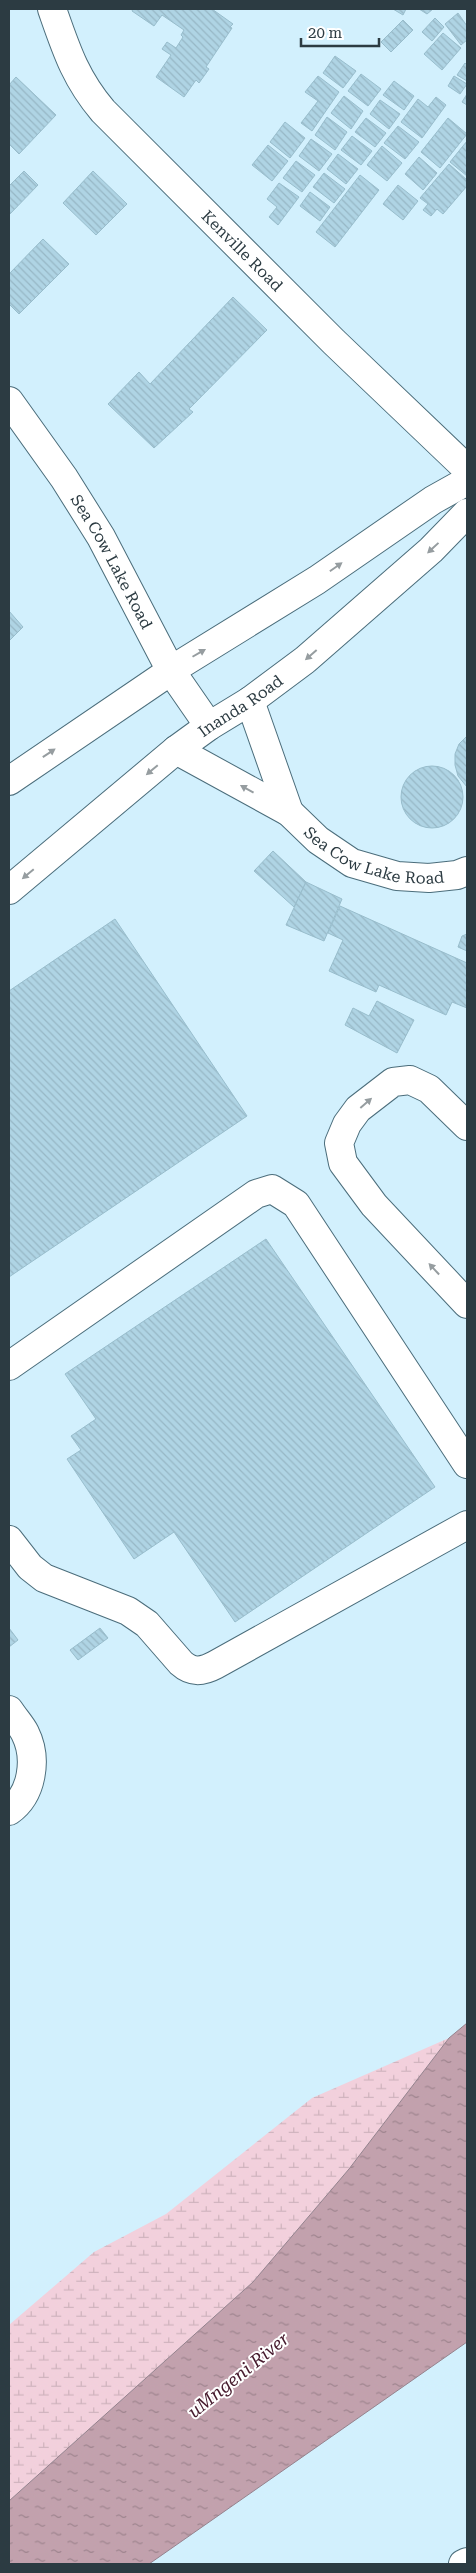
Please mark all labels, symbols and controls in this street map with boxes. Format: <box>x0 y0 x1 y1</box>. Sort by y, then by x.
scale bar <box>301 15 378 47</box>
text: 20 m <box>308 24 343 42</box>
street label: Kenville Road <box>198 206 287 295</box>
street label: Sea Cow Lake Road <box>67 491 157 632</box>
one-way arrow <box>427 542 439 554</box>
one-way arrow <box>330 562 343 572</box>
one-way arrow <box>192 649 205 658</box>
one-way arrow <box>305 649 317 661</box>
street label: Inanda Road <box>194 671 286 740</box>
one-way arrow <box>42 748 56 758</box>
one-way arrow <box>146 764 158 775</box>
one-way arrow <box>239 785 254 793</box>
street label: Sea Cow Lake Road <box>300 822 445 888</box>
one-way arrow <box>21 869 34 880</box>
one-way arrow <box>360 1098 372 1109</box>
one-way arrow <box>428 1263 440 1275</box>
water label: uMngeni River <box>183 2328 293 2422</box>

